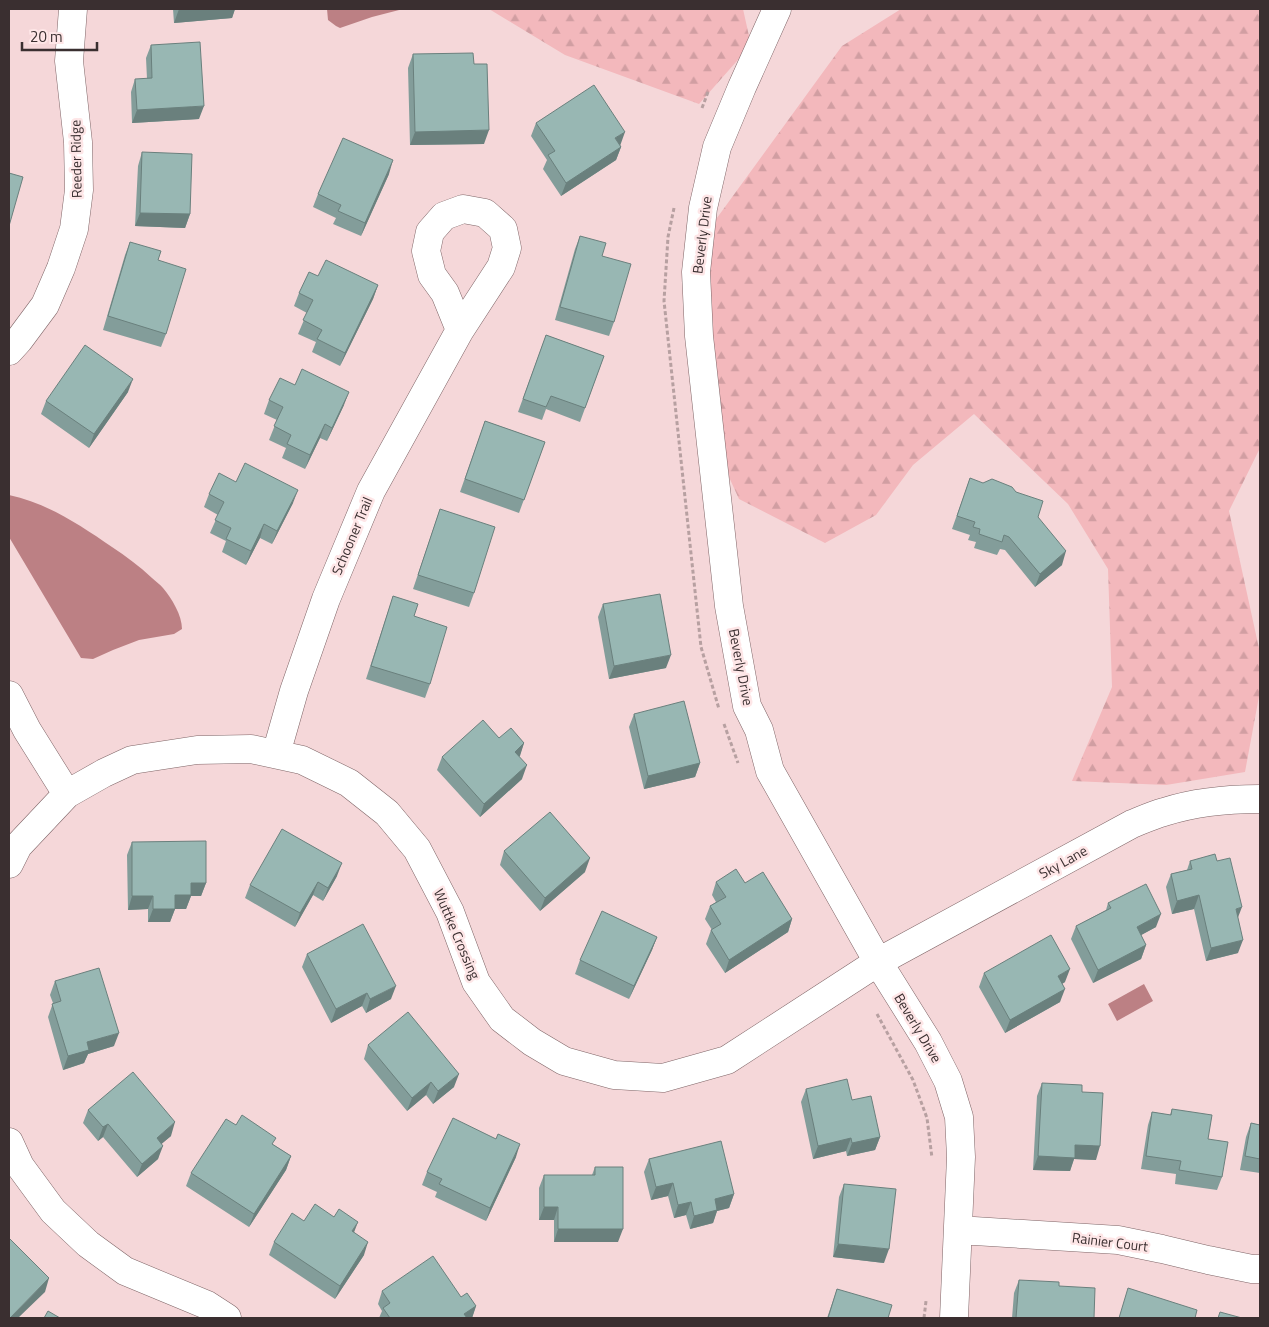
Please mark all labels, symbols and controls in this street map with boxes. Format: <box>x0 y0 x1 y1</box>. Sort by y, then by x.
scale bar <box>22 20 98 52</box>
text: 20 m <box>30 25 63 48</box>
street label: Reeder Ridge <box>64 120 87 198</box>
street label: Beverly Drive <box>686 195 717 275</box>
street label: Schooner Trail <box>326 494 377 578</box>
street label: Beverly Drive <box>724 627 759 707</box>
street label: Sky Lane <box>1035 840 1091 883</box>
street label: Wuttke Crossing <box>429 885 486 982</box>
street label: Beverly Drive <box>889 989 947 1066</box>
street label: Rainier Court <box>1071 1226 1149 1257</box>

